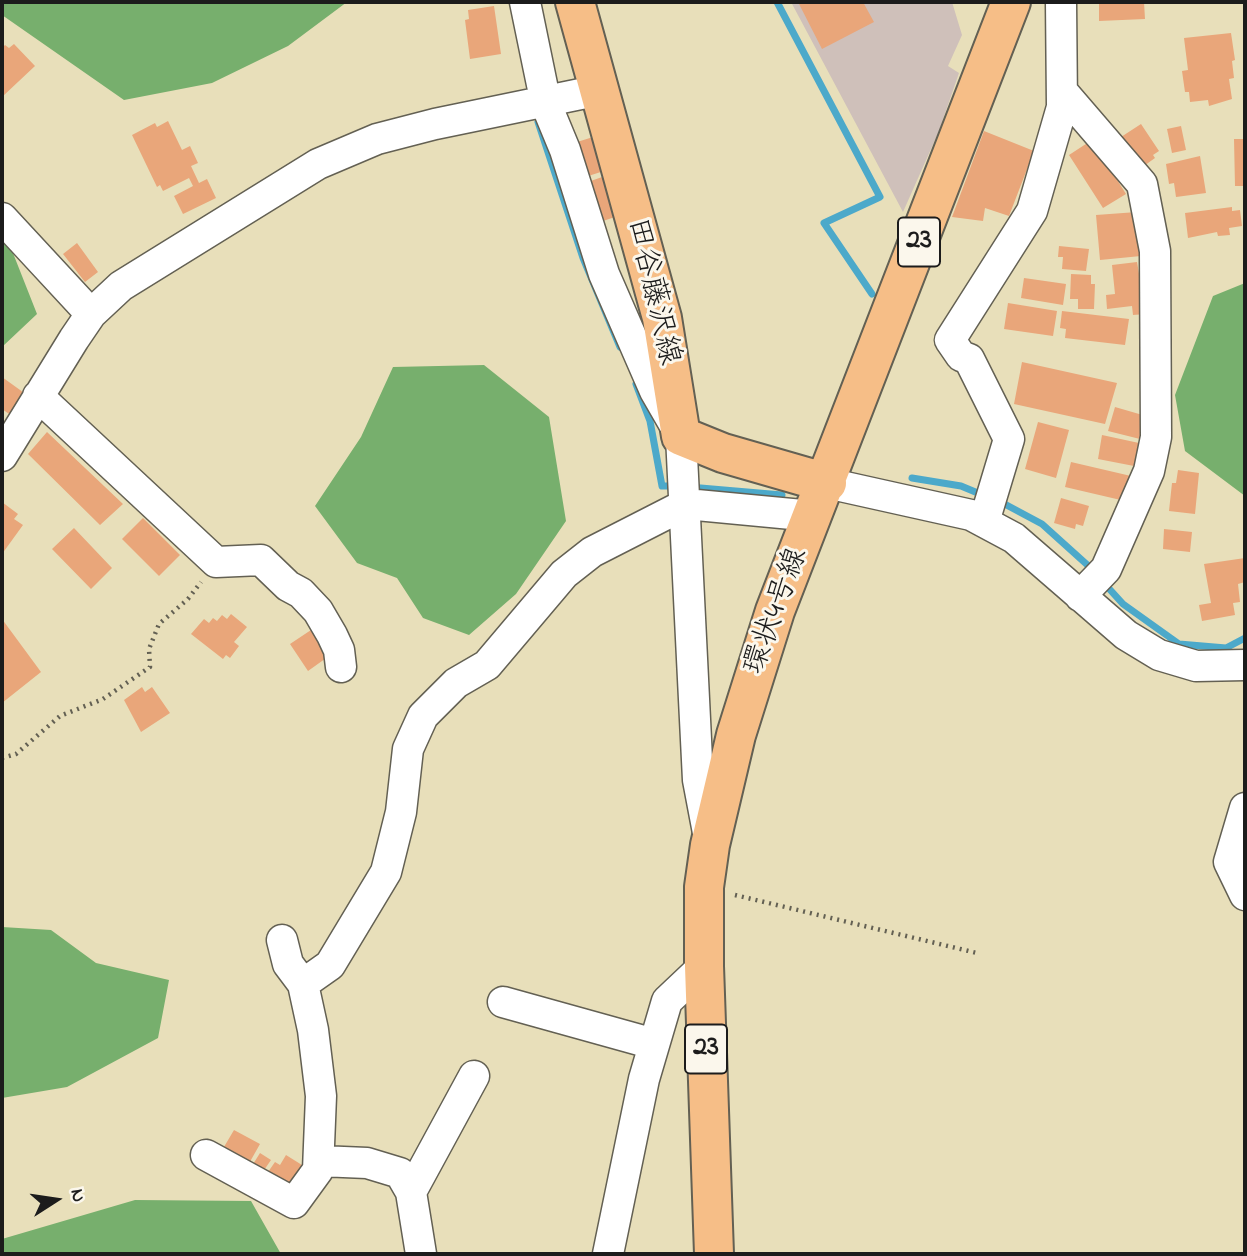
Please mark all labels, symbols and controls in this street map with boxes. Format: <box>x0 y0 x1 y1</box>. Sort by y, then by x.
street label: 田谷藤沢線 <box>617 215 685 369</box>
road number: 23 <box>898 218 940 266</box>
street label: 環状4号線 <box>738 544 818 680</box>
road number: 23 <box>685 1024 727 1074</box>
north arrow <box>21 1165 91 1235</box>
text: N <box>62 1186 92 1205</box>

